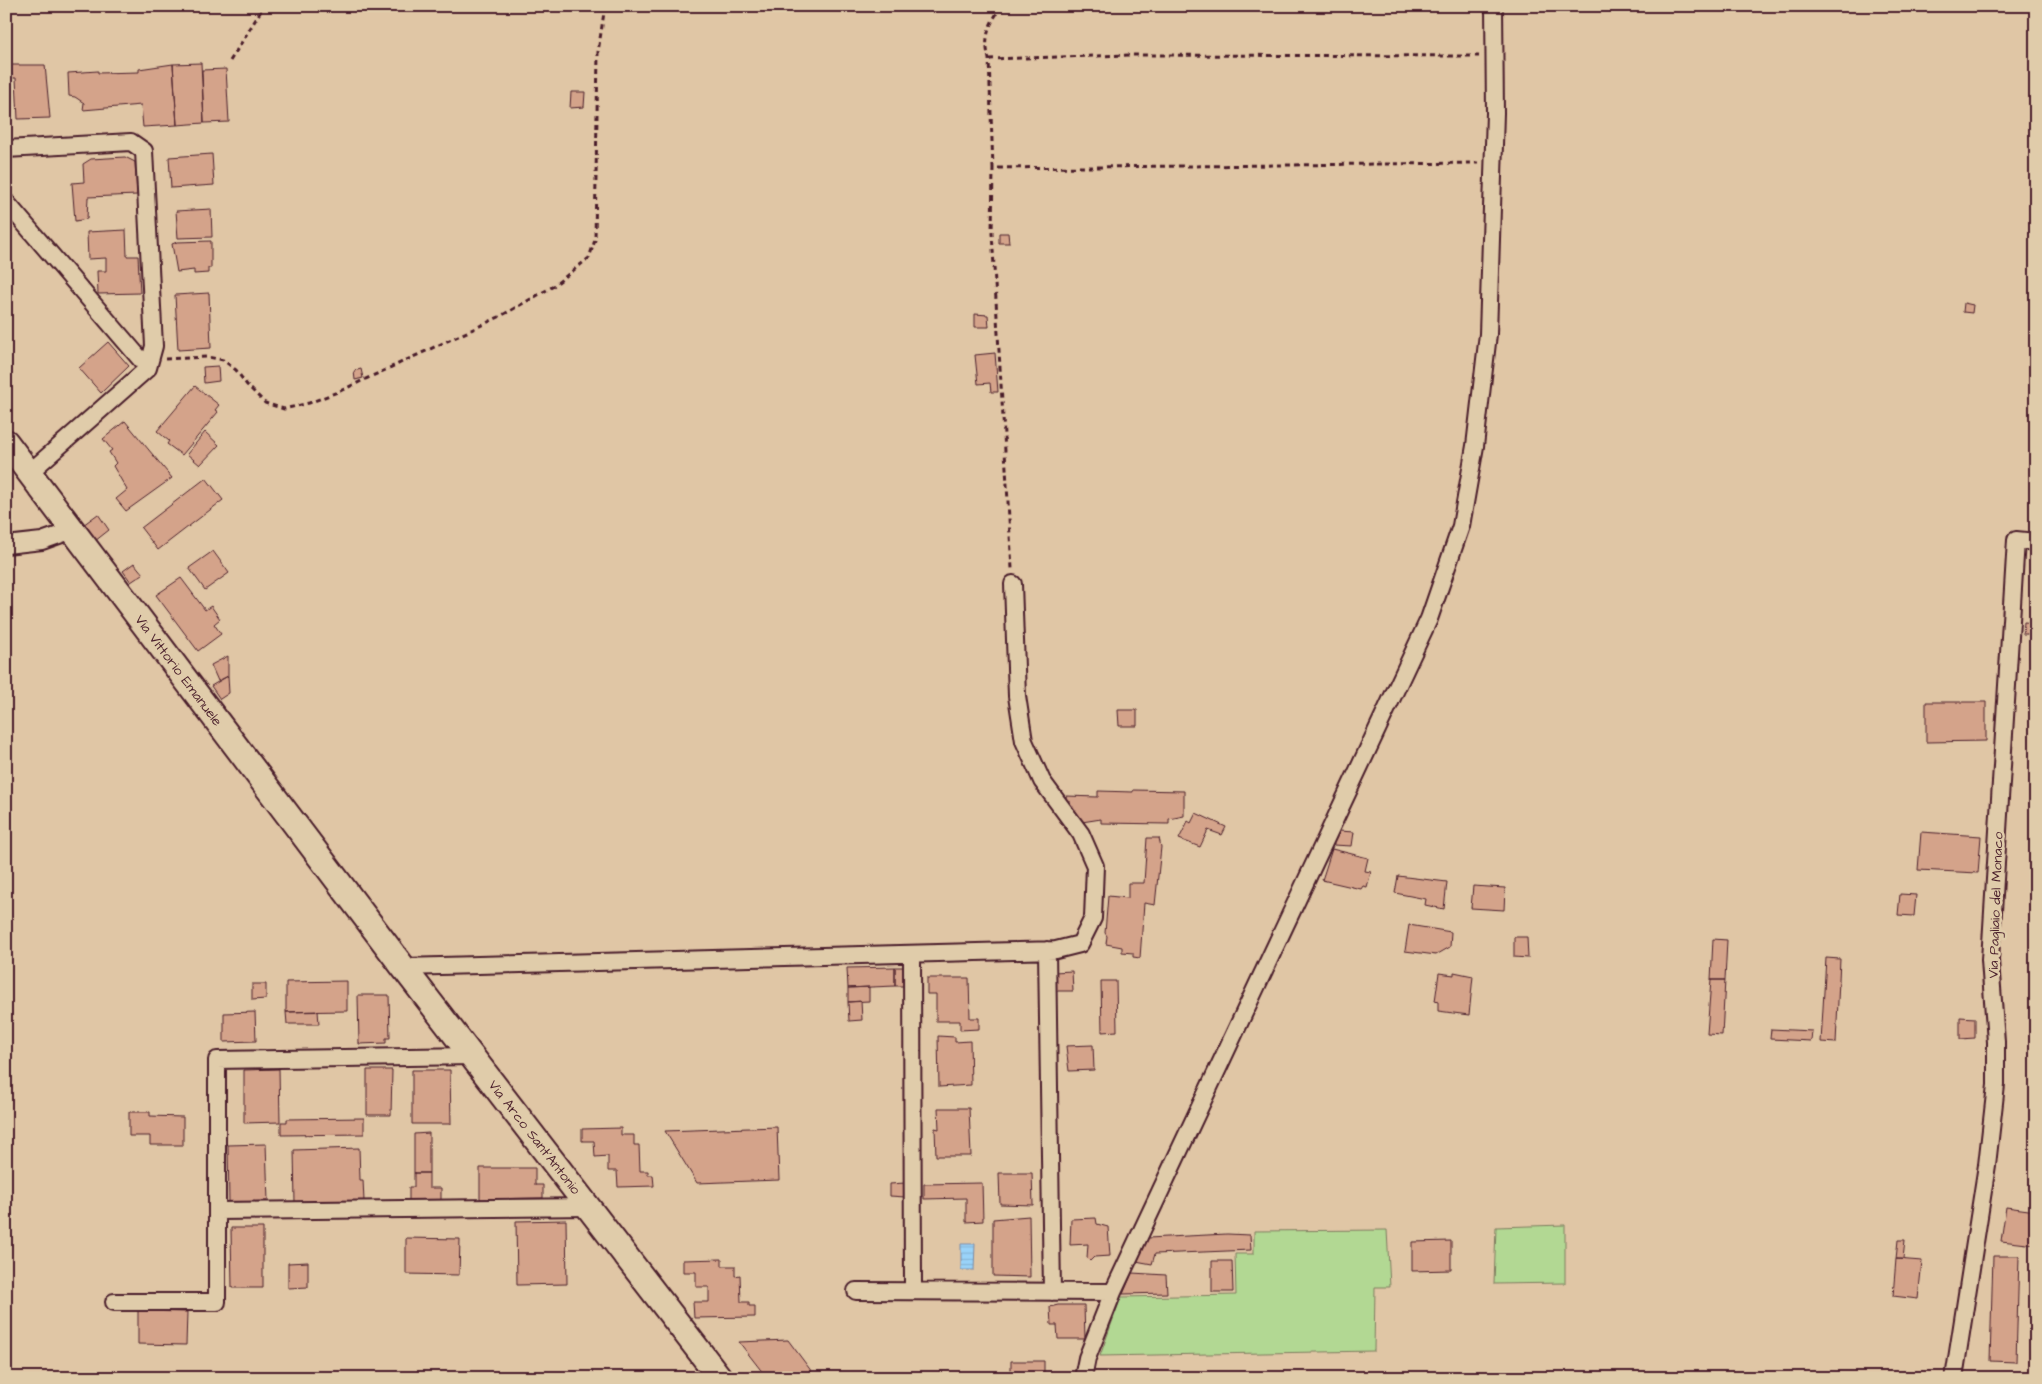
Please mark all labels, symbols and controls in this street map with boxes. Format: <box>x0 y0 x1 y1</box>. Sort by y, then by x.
street label: Via Vittorio Emanuele <box>130 611 227 731</box>
street label: Via Pagliaio del Monaco <box>1983 831 2009 979</box>
street label: Via Arco Sant'Antonio <box>483 1076 585 1199</box>

